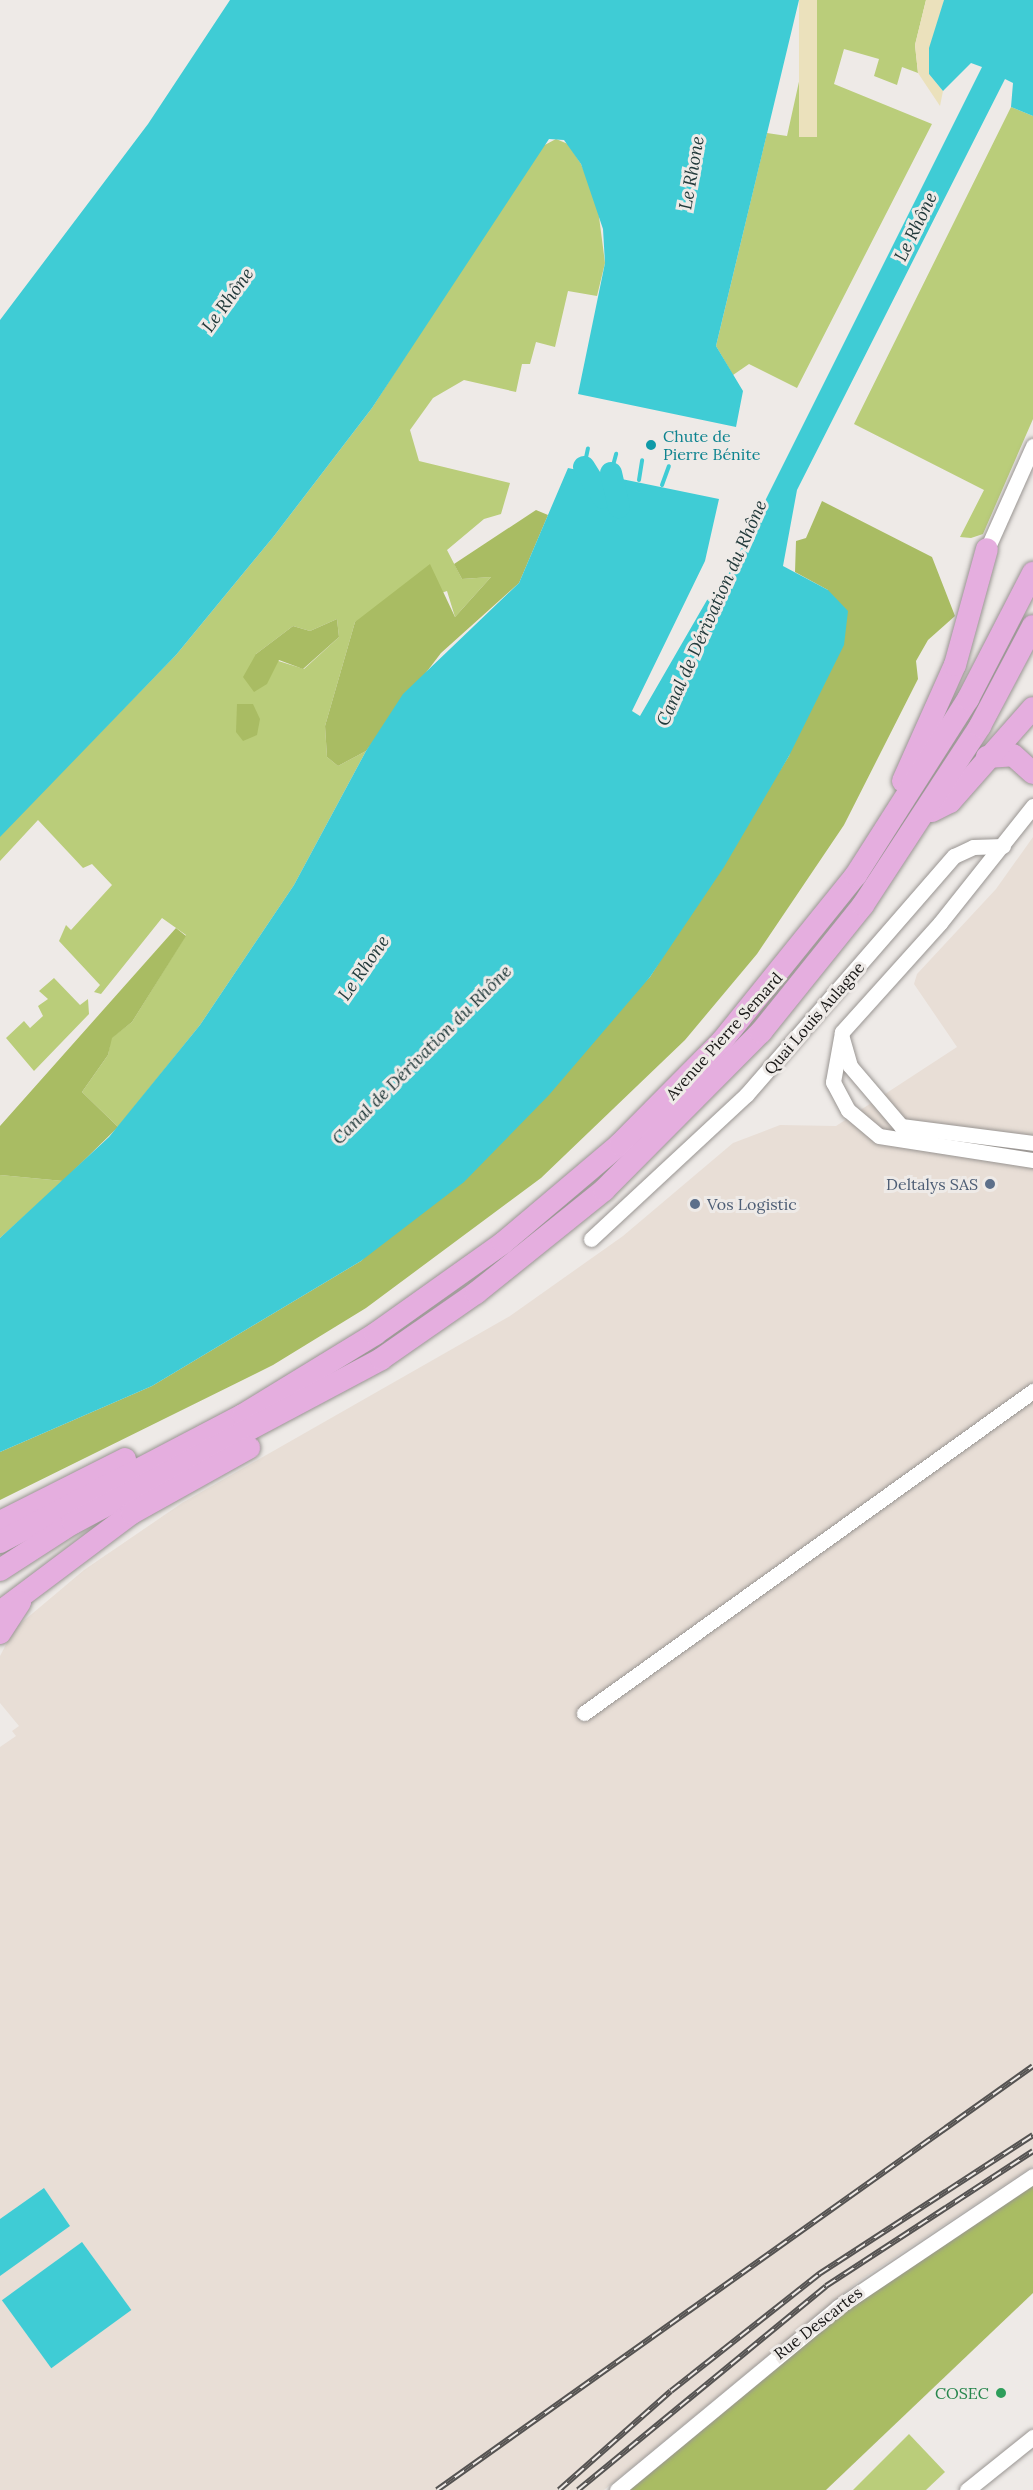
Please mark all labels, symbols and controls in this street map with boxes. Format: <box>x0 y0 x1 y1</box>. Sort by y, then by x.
water label: Le Rhone <box>675 135 709 211</box>
water label: Le Rhône <box>890 189 942 265</box>
water label: Le Rhône <box>197 264 259 336</box>
place label: Chute de Pierre Bénite <box>663 426 760 464</box>
marker: Chute de Pierre Bénite <box>644 438 658 452</box>
water label: Canal de Dérivation du Rhône <box>652 497 772 729</box>
water label: Le Rhone <box>334 931 394 1005</box>
street label: Quai Louis Aulagne <box>760 958 868 1078</box>
water label: Canal de Dérivation du Rhône <box>328 961 516 1149</box>
street label: Avenue Pierre Semard <box>662 968 786 1104</box>
place label: Deltalys SAS <box>886 1174 978 1194</box>
marker: Deltalys SAS <box>983 1177 997 1191</box>
place label: Vos Logistic <box>707 1194 797 1214</box>
marker: Vos Logistic <box>688 1197 702 1211</box>
street label: Rue Descartes <box>770 2283 866 2363</box>
place label: COSEC <box>935 2383 989 2403</box>
marker: COSEC <box>994 2386 1008 2400</box>

